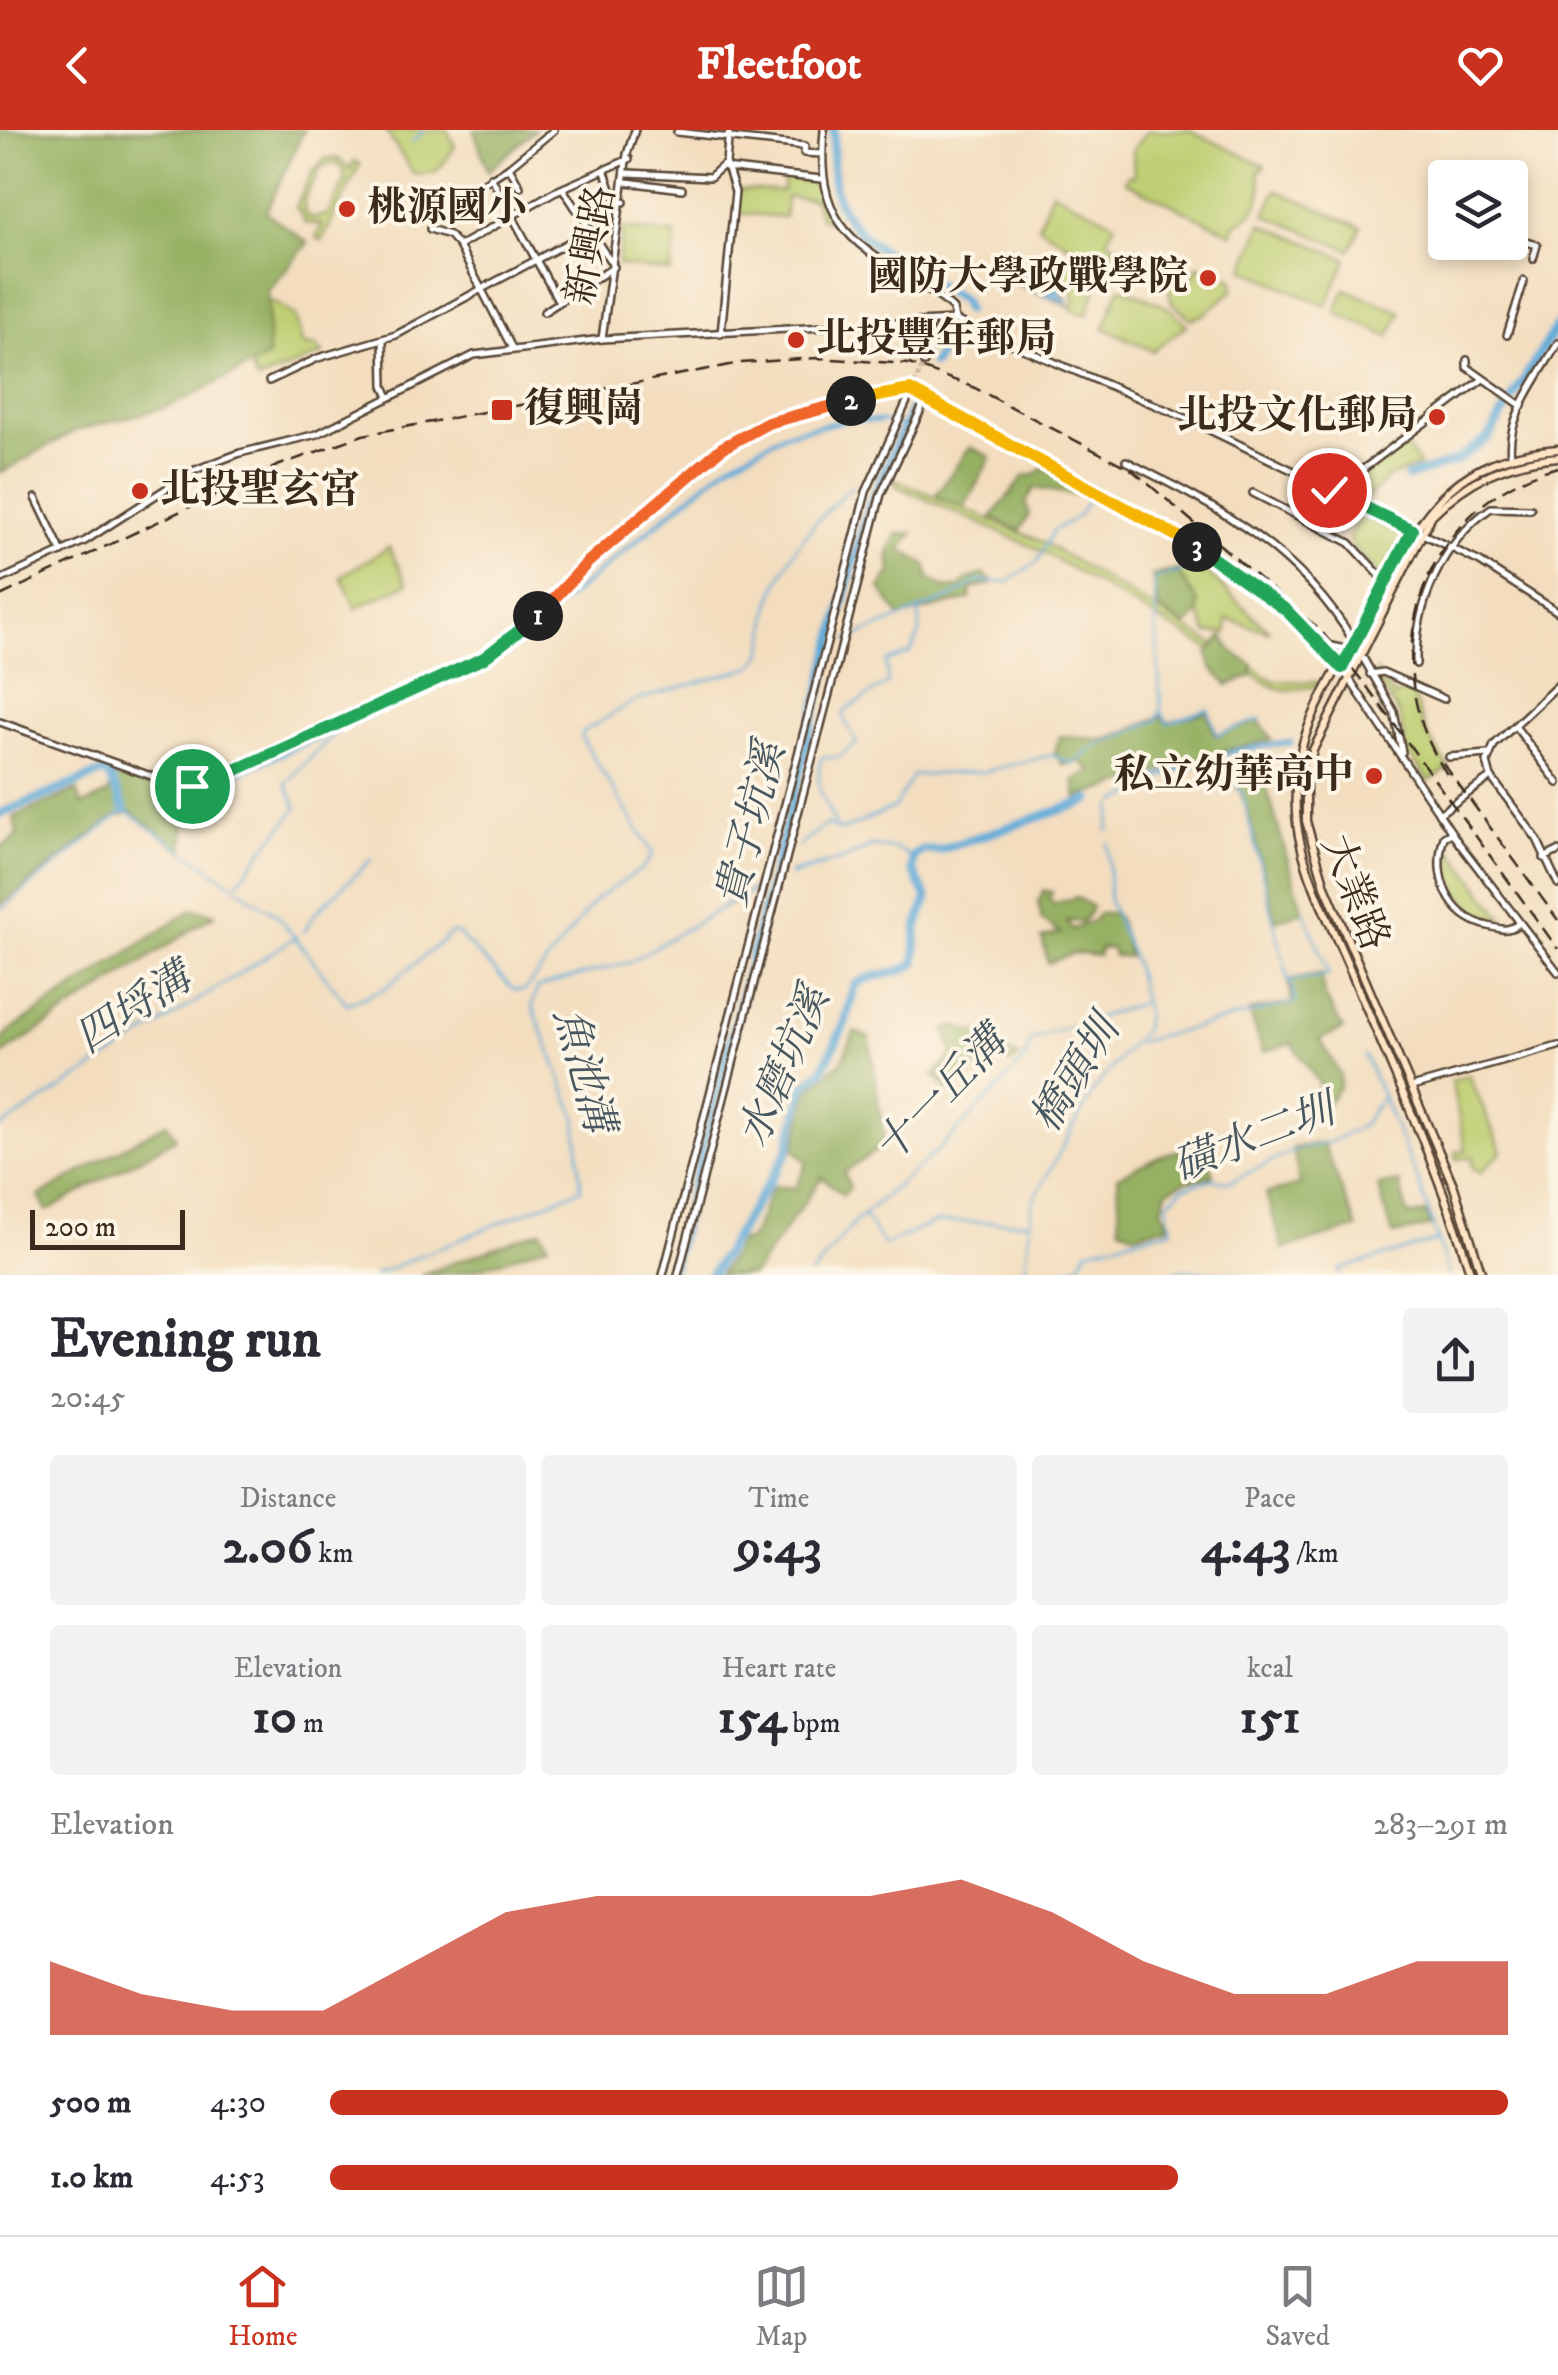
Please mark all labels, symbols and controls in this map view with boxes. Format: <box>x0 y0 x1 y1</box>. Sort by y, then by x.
text: Fleetfoot <box>697 37 861 93</box>
icon: back <box>50 38 105 93</box>
icon: heart <box>1453 38 1508 93</box>
map controls <box>1428 160 1528 260</box>
button: layers <box>1428 160 1528 260</box>
street label: 新興路 <box>556 181 628 309</box>
place label: 桃源國小 <box>367 184 527 234</box>
marker: 桃源國小 <box>336 198 358 220</box>
place label: 國防大學政戰學院 <box>868 253 1188 303</box>
marker: 國防大學政戰學院 <box>1197 267 1219 289</box>
place label: 北投豐年郵局 <box>816 315 1056 365</box>
marker: 北投豐年郵局 <box>785 329 807 351</box>
pin: 2 <box>826 376 876 426</box>
text: 2 <box>844 383 858 418</box>
place label: 復興崗 <box>524 385 644 435</box>
place label: 北投文化郵局 <box>1177 392 1417 442</box>
marker: 復興崗 <box>489 397 515 423</box>
marker: 北投文化郵局 <box>1426 406 1448 428</box>
pin <box>1287 448 1372 533</box>
icon: check <box>1302 463 1357 518</box>
place label: 北投聖玄宮 <box>160 466 360 516</box>
marker: 北投聖玄宮 <box>129 480 151 502</box>
pin: 3 <box>1172 522 1222 572</box>
text: 3 <box>1192 529 1202 564</box>
pin: 1 <box>513 591 563 641</box>
text: 1 <box>533 598 543 633</box>
water label: 貴子坑溪 <box>706 733 799 913</box>
pin <box>150 744 235 829</box>
place label: 私立幼華高中 <box>1114 751 1354 801</box>
icon: arrive <box>165 759 220 814</box>
marker: 私立幼華高中 <box>1363 765 1385 787</box>
street label: 大業路 <box>1309 828 1399 958</box>
water label: 四埒溝 <box>67 950 206 1065</box>
water label: 水磨坑溪 <box>728 976 843 1154</box>
water label: 魚池溝 <box>542 1002 626 1143</box>
water label: 橋頭圳 <box>1021 1003 1135 1142</box>
water label: 十一丘溝 <box>864 1013 1022 1174</box>
water label: 磺水二圳 <box>1166 1082 1347 1193</box>
scale bar <box>30 1205 185 1250</box>
text: 200 m <box>45 1210 116 1245</box>
text: Evening run <box>50 1306 321 1375</box>
button: share <box>1403 1308 1508 1413</box>
text: 20:45 <box>50 1378 125 1418</box>
text: Distance <box>240 1481 336 1516</box>
text: Time <box>749 1481 809 1516</box>
text: Pace <box>1244 1481 1296 1516</box>
text: 2.06 <box>222 1516 313 1579</box>
text: 9:43 <box>736 1516 822 1579</box>
text: 4:43 <box>1201 1516 1290 1579</box>
text: km <box>313 1536 354 1571</box>
text: /km <box>1290 1536 1339 1571</box>
text: Elevation <box>234 1651 342 1686</box>
text: Heart rate <box>722 1651 836 1686</box>
text: kcal <box>1247 1651 1293 1686</box>
text: 10 <box>252 1686 297 1749</box>
text: 154 <box>717 1686 786 1749</box>
text: 151 <box>1239 1686 1301 1749</box>
text: m <box>297 1706 324 1741</box>
text: bpm <box>786 1706 841 1741</box>
text: Elevation <box>50 1805 174 1845</box>
text: 283–291 m <box>1373 1805 1508 1845</box>
text: 500 m <box>50 2083 131 2123</box>
text: 4:30 <box>210 2083 266 2123</box>
text: 1.0 km <box>50 2158 133 2198</box>
text: 4:53 <box>210 2158 265 2198</box>
tab: Home <box>228 2259 297 2354</box>
tab: Map <box>754 2259 809 2354</box>
tab: Saved <box>1265 2259 1330 2354</box>

